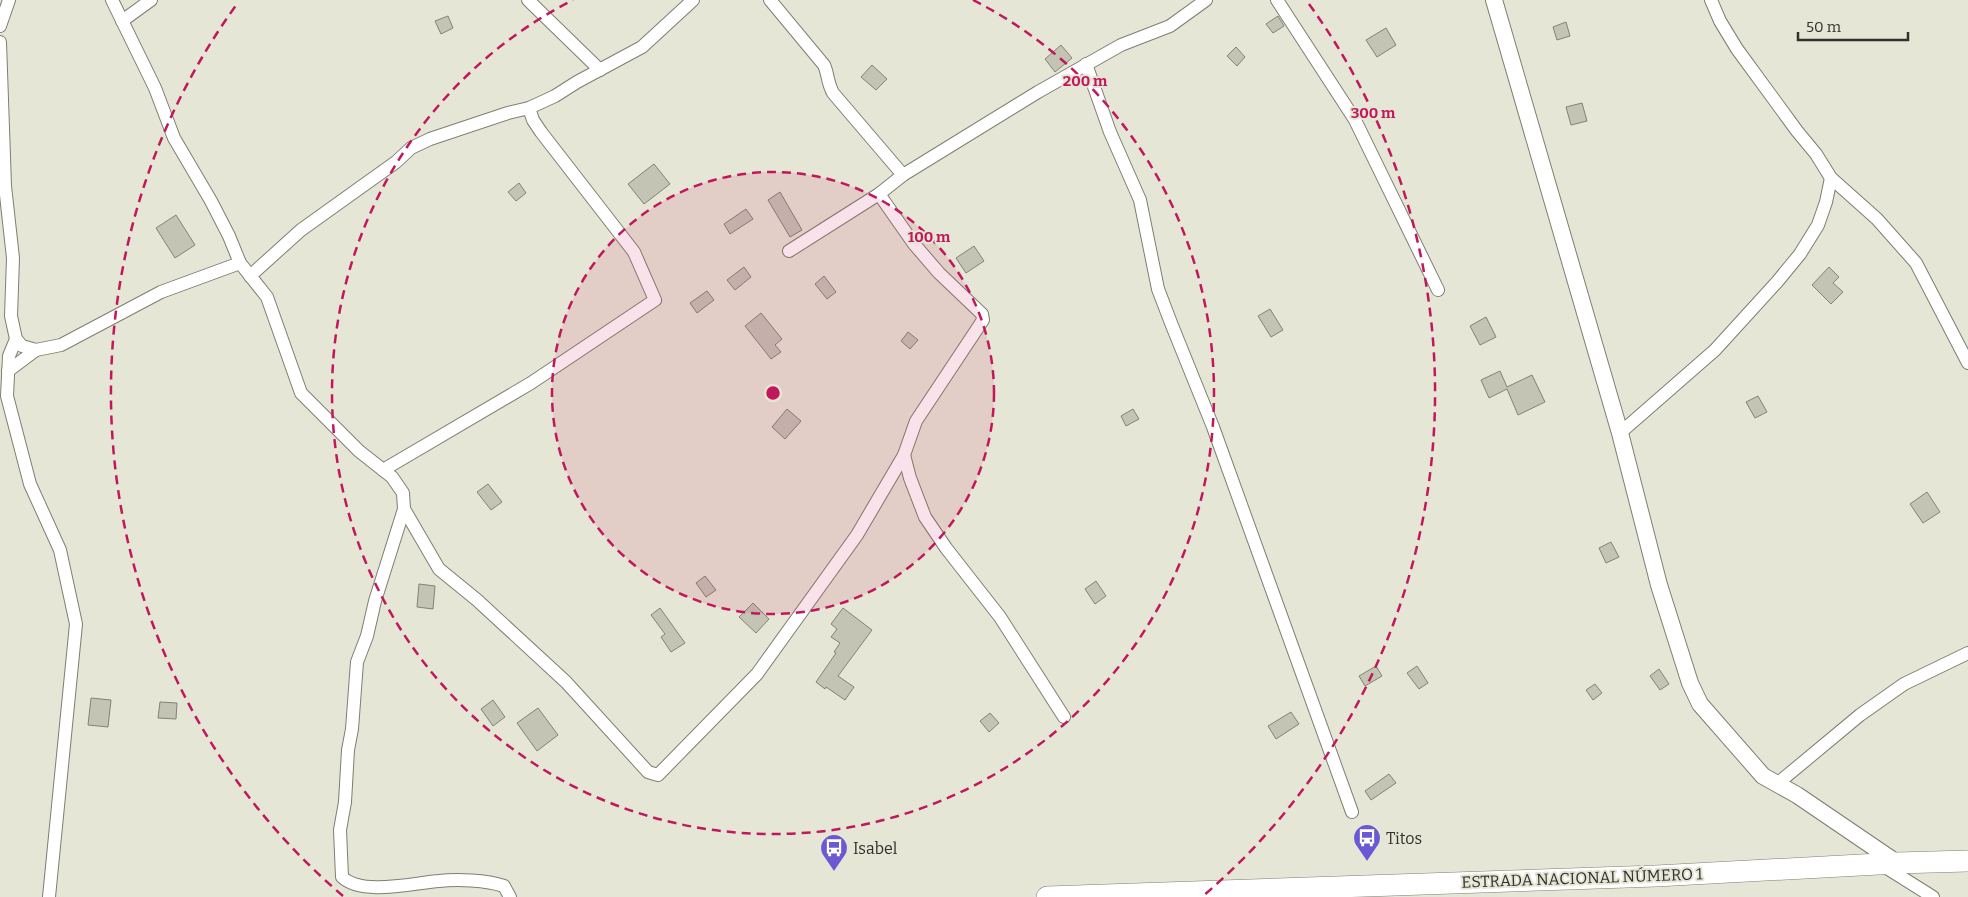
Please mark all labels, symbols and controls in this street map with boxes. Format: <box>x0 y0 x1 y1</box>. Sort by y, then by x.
scale bar <box>1798 10 1908 42</box>
text: 50 m <box>1806 18 1842 36</box>
text: 200 m <box>1063 72 1108 90</box>
text: 300 m <box>1351 104 1396 122</box>
text: 100 m <box>908 228 951 246</box>
centre of rings <box>764 384 782 402</box>
bus stop icon: Titos <box>1352 823 1382 862</box>
place label: Titos <box>1386 829 1422 848</box>
bus stop icon: Isabel <box>819 833 849 872</box>
place label: Isabel <box>853 839 898 858</box>
street label: ESTRADA NACIONAL NÚMERO 1 <box>1461 863 1703 892</box>

